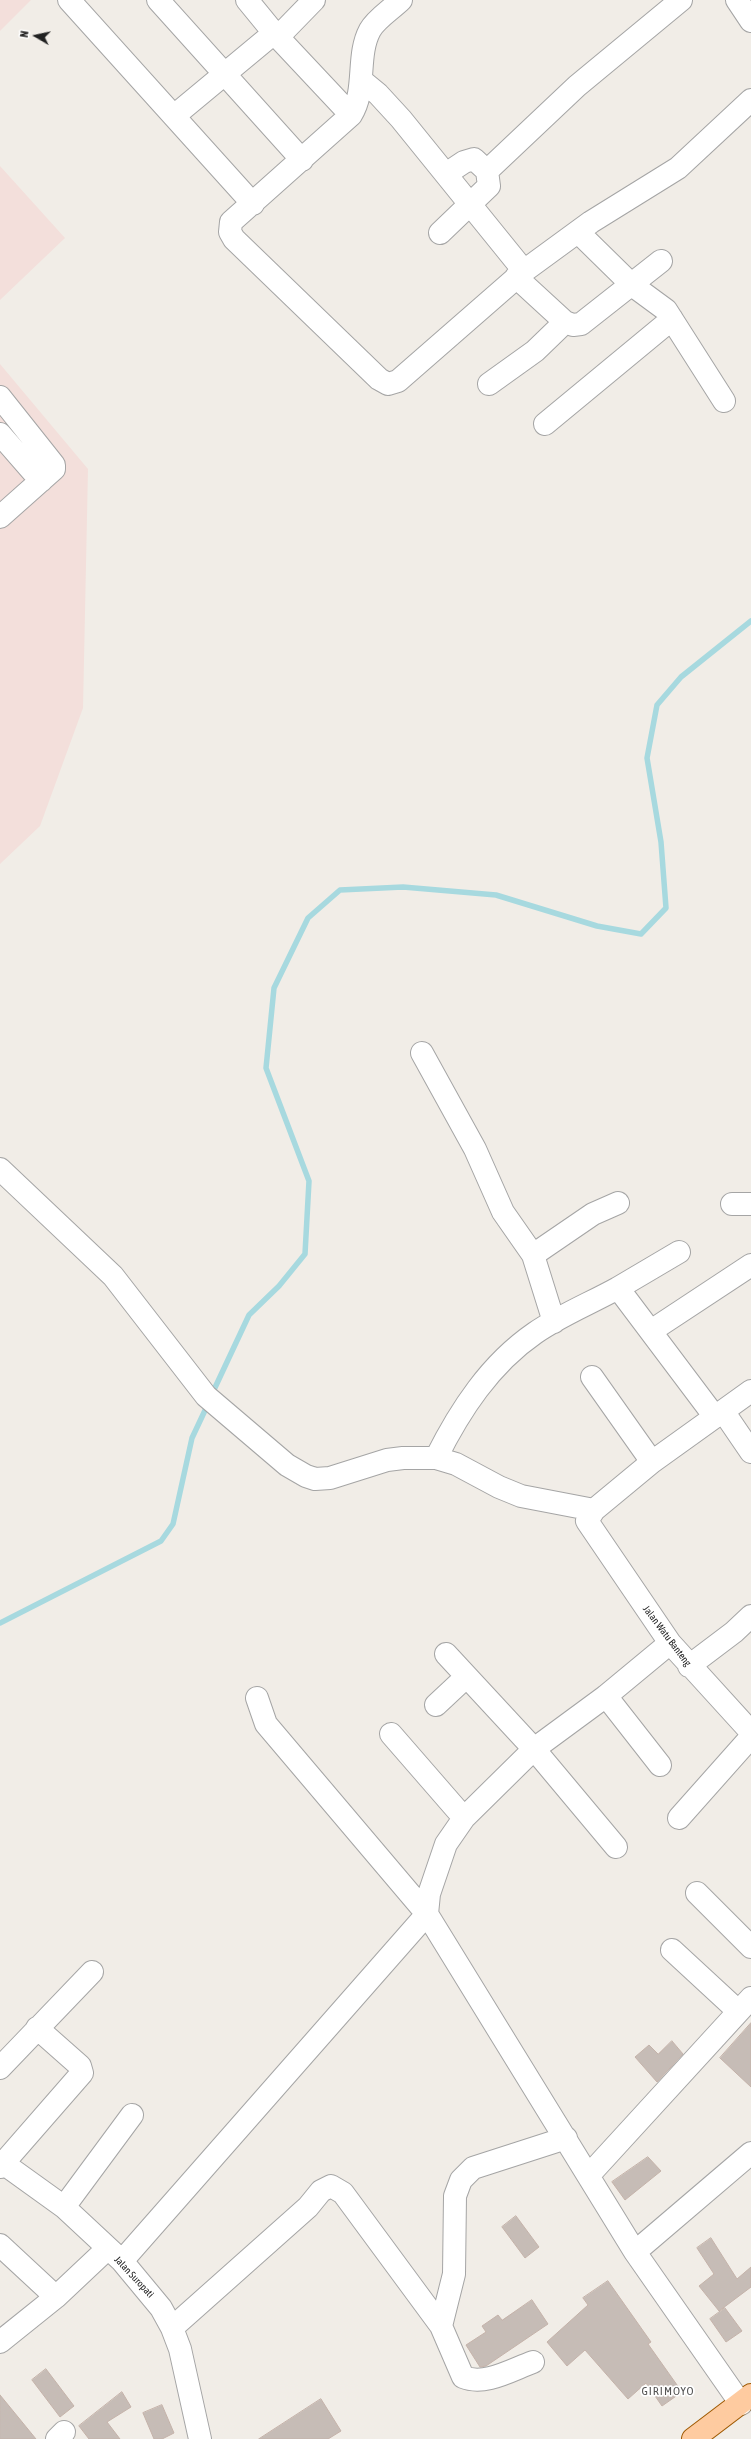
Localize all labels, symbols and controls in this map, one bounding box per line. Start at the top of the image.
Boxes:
north arrow [16,16,56,56]
text: N [18,30,31,38]
street label: Jalan Watu Banteng [640,1603,694,1669]
street label: Jalan Suropati [112,2254,156,2300]
district label: GIRIMOYO [641,2384,695,2398]

